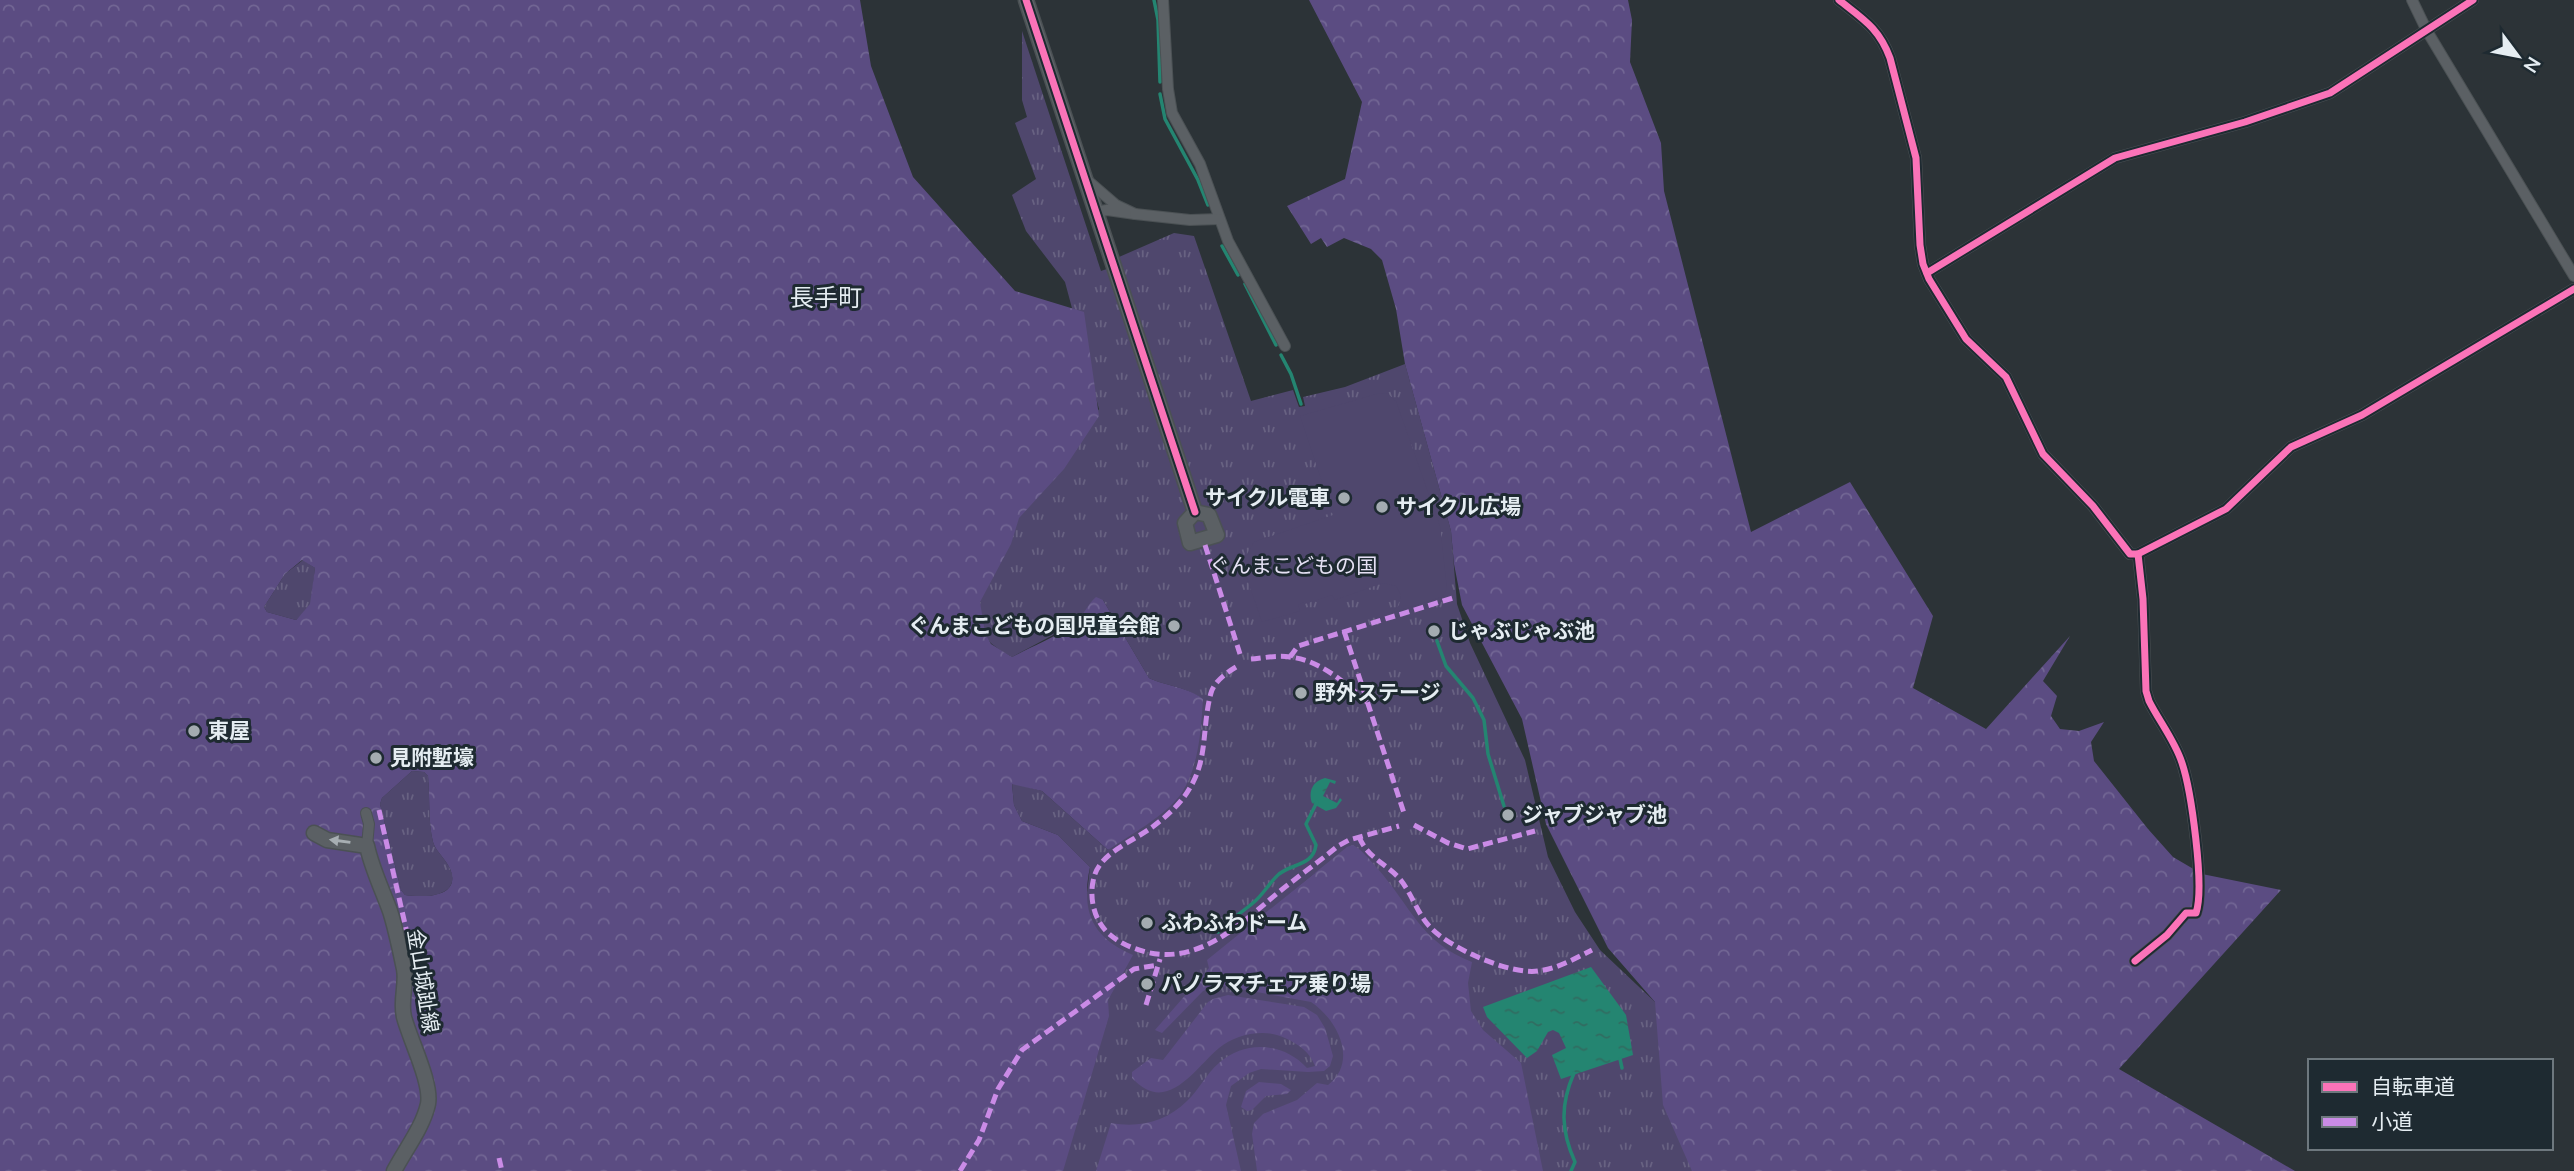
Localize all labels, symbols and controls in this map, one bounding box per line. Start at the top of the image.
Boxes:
north arrow [2483,21,2553,91]
text: N [2517,52,2546,77]
district label: 長手町 [790,282,862,314]
place label: サイクル電車 [1205,484,1330,512]
marker: サイクル電車 [1336,490,1352,506]
place label: サイクル広場 [1396,493,1521,521]
marker: サイクル広場 [1374,499,1390,515]
park label: ぐんまこどもの国 [1209,552,1377,580]
place label: ぐんまこどもの国児童会館 [908,612,1160,640]
place label: じゃぶじゃぶ池 [1448,617,1595,645]
marker: ぐんまこどもの国児童会館 [1166,618,1182,634]
marker: じゃぶじゃぶ池 [1426,623,1442,639]
place label: 野外ステージ [1315,679,1441,707]
marker: 野外ステージ [1293,685,1309,701]
place label: 東屋 [208,717,250,745]
marker: 東屋 [186,723,202,739]
place label: 見附塹壕 [390,744,474,772]
marker: 見附塹壕 [368,750,384,766]
place label: ジャブジャブ池 [1522,801,1667,829]
marker: ジャブジャブ池 [1500,807,1516,823]
one-way arrow [329,836,351,847]
place label: ふわふわドーム [1161,909,1307,937]
marker: ふわふわドーム [1139,915,1155,931]
street label: 金山城趾線 [401,927,445,1035]
place label: パノラマチェア乗り場 [1161,970,1371,998]
marker: パノラマチェア乗り場 [1139,976,1155,992]
legend [2308,1059,2553,1150]
text: 自転車道 [2371,1073,2455,1101]
text: 小道 [2371,1108,2413,1136]

